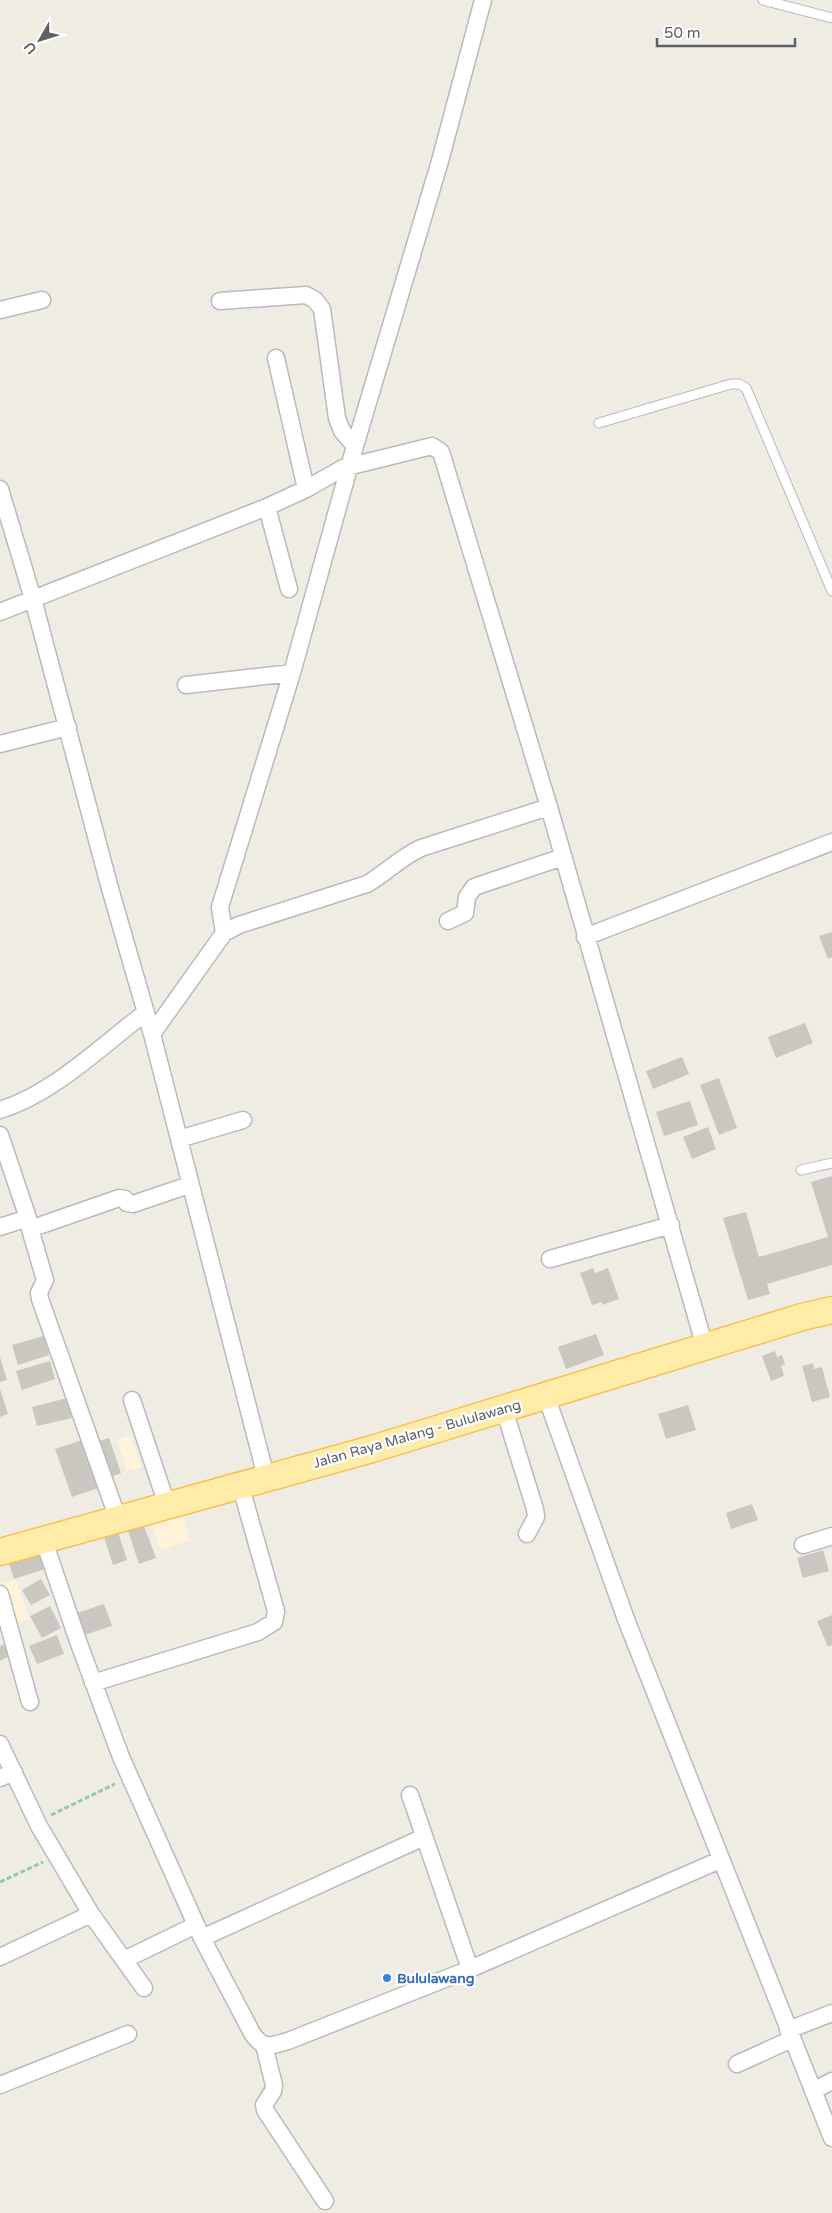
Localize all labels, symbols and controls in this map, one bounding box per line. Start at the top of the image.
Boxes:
north arrow [15,15,65,65]
scale bar [657,15,794,47]
text: 50 m [664,24,701,42]
text: U [20,38,40,57]
street label: Jalan Raya Malang - Bululawang [311,1396,523,1472]
place label: Bululawang [397,1970,475,1987]
marker: Bululawang [381,1972,393,1984]

